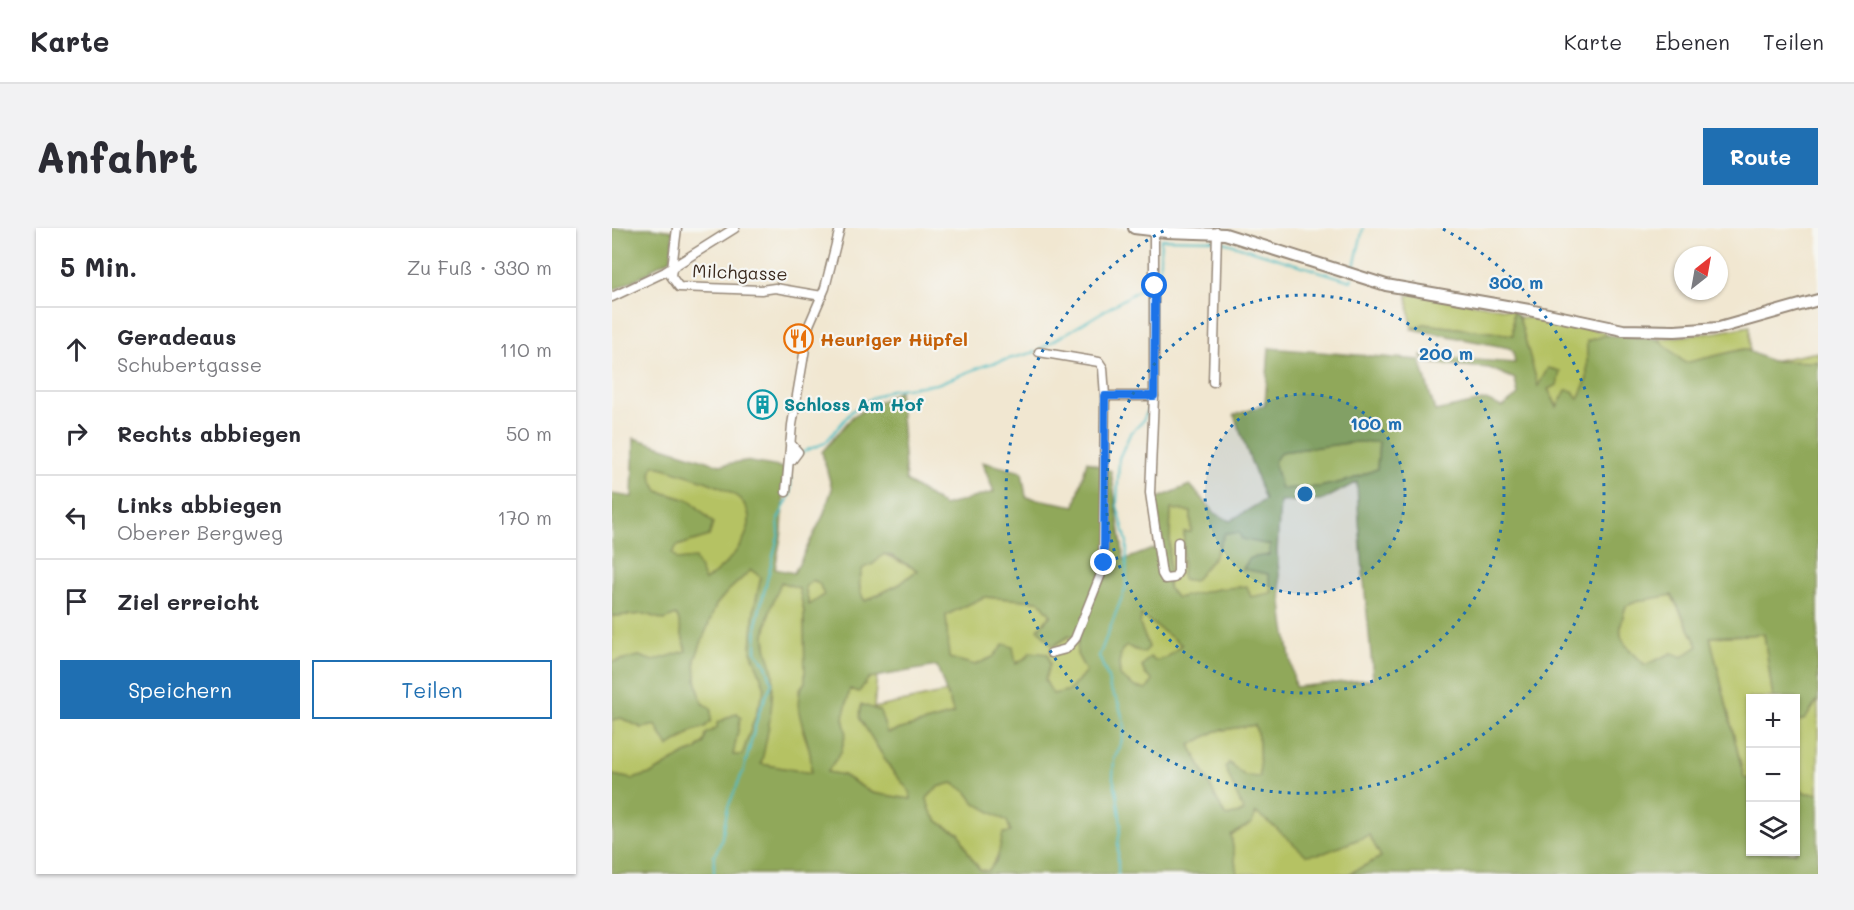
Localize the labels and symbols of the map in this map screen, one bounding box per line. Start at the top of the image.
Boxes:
north arrow [1674,246,1728,300]
street label: Milchgasse [692,258,788,286]
text: 300 m [1489,270,1543,294]
route start [1141,272,1167,298]
restaurant icon: Heuriger Hüpfel [783,323,815,355]
place label: Heuriger Hüpfel [820,327,968,351]
text: 200 m [1419,341,1473,365]
building icon: Schloss Am Hof [747,388,779,420]
place label: Schloss Am Hof [784,392,924,416]
text: 100 m [1350,411,1402,435]
centre of rings [1295,484,1315,504]
route end [1090,549,1116,575]

